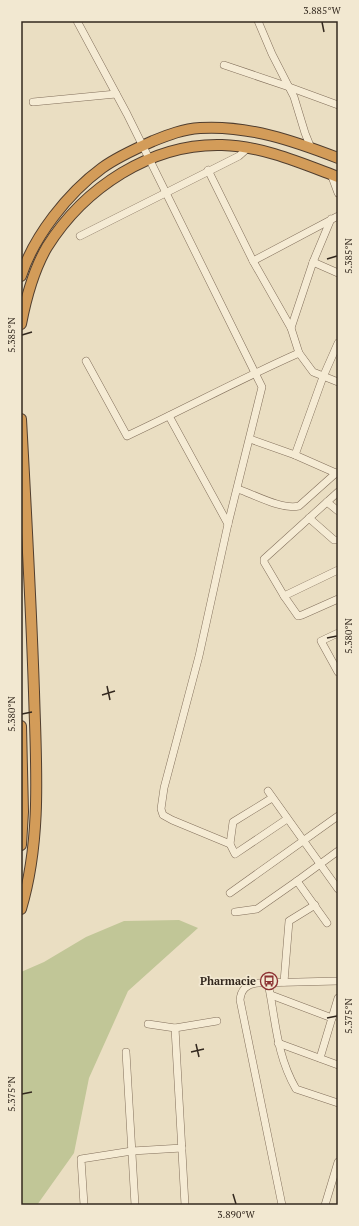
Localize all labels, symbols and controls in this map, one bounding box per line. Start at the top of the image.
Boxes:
text: 3.885°W [303,4,341,17]
text: 5.385°N [342,237,355,274]
text: 5.385°N [5,316,18,353]
text: 5.380°N [342,617,355,654]
text: 5.380°N [5,695,18,732]
bus stop icon: Pharmacie [259,971,279,991]
place label: Pharmacie [200,974,256,988]
text: 5.375°N [342,997,355,1034]
text: 5.375°N [5,1075,18,1112]
text: 3.890°W [217,1208,255,1221]

